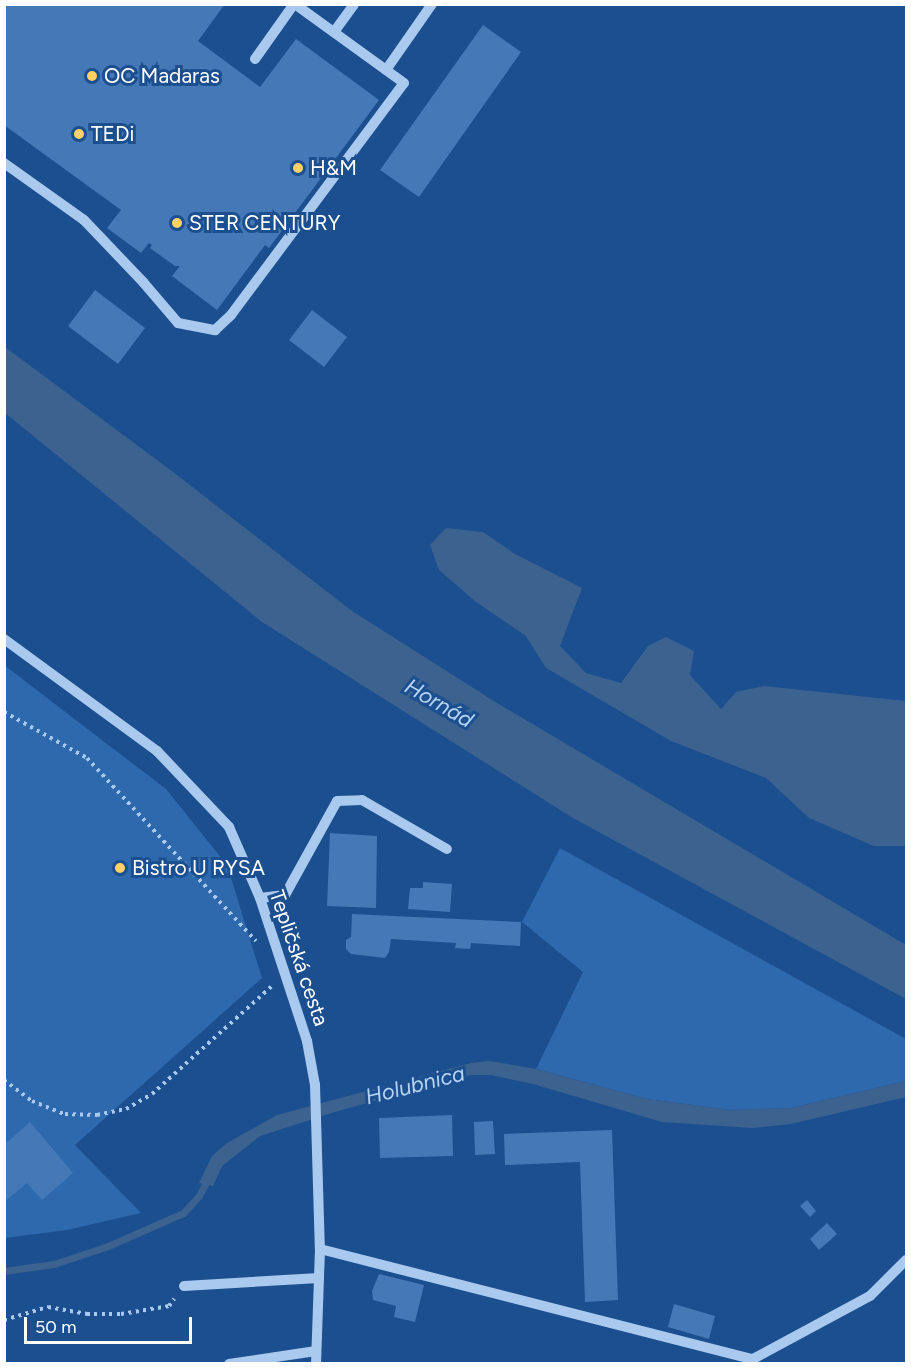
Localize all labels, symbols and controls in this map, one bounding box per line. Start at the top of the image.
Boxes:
place label: OC Madaras [104,63,220,89]
marker: OC Madaras [85,69,99,83]
place label: TEDi [91,121,134,147]
marker: TEDi [72,127,86,141]
place label: H&M [310,155,357,181]
marker: H&M [291,161,305,175]
place label: STER CENTURY [189,210,340,236]
marker: STER CENTURY [170,216,184,230]
water label: Hornád [400,673,478,733]
place label: Bistro U RYSA [132,855,265,881]
marker: Bistro U RYSA [113,861,127,875]
street label: Tepličská cesta [264,887,334,1029]
water label: Holubnica [362,1060,468,1110]
scale bar [27,1305,195,1343]
text: 50 m [35,1316,77,1338]

